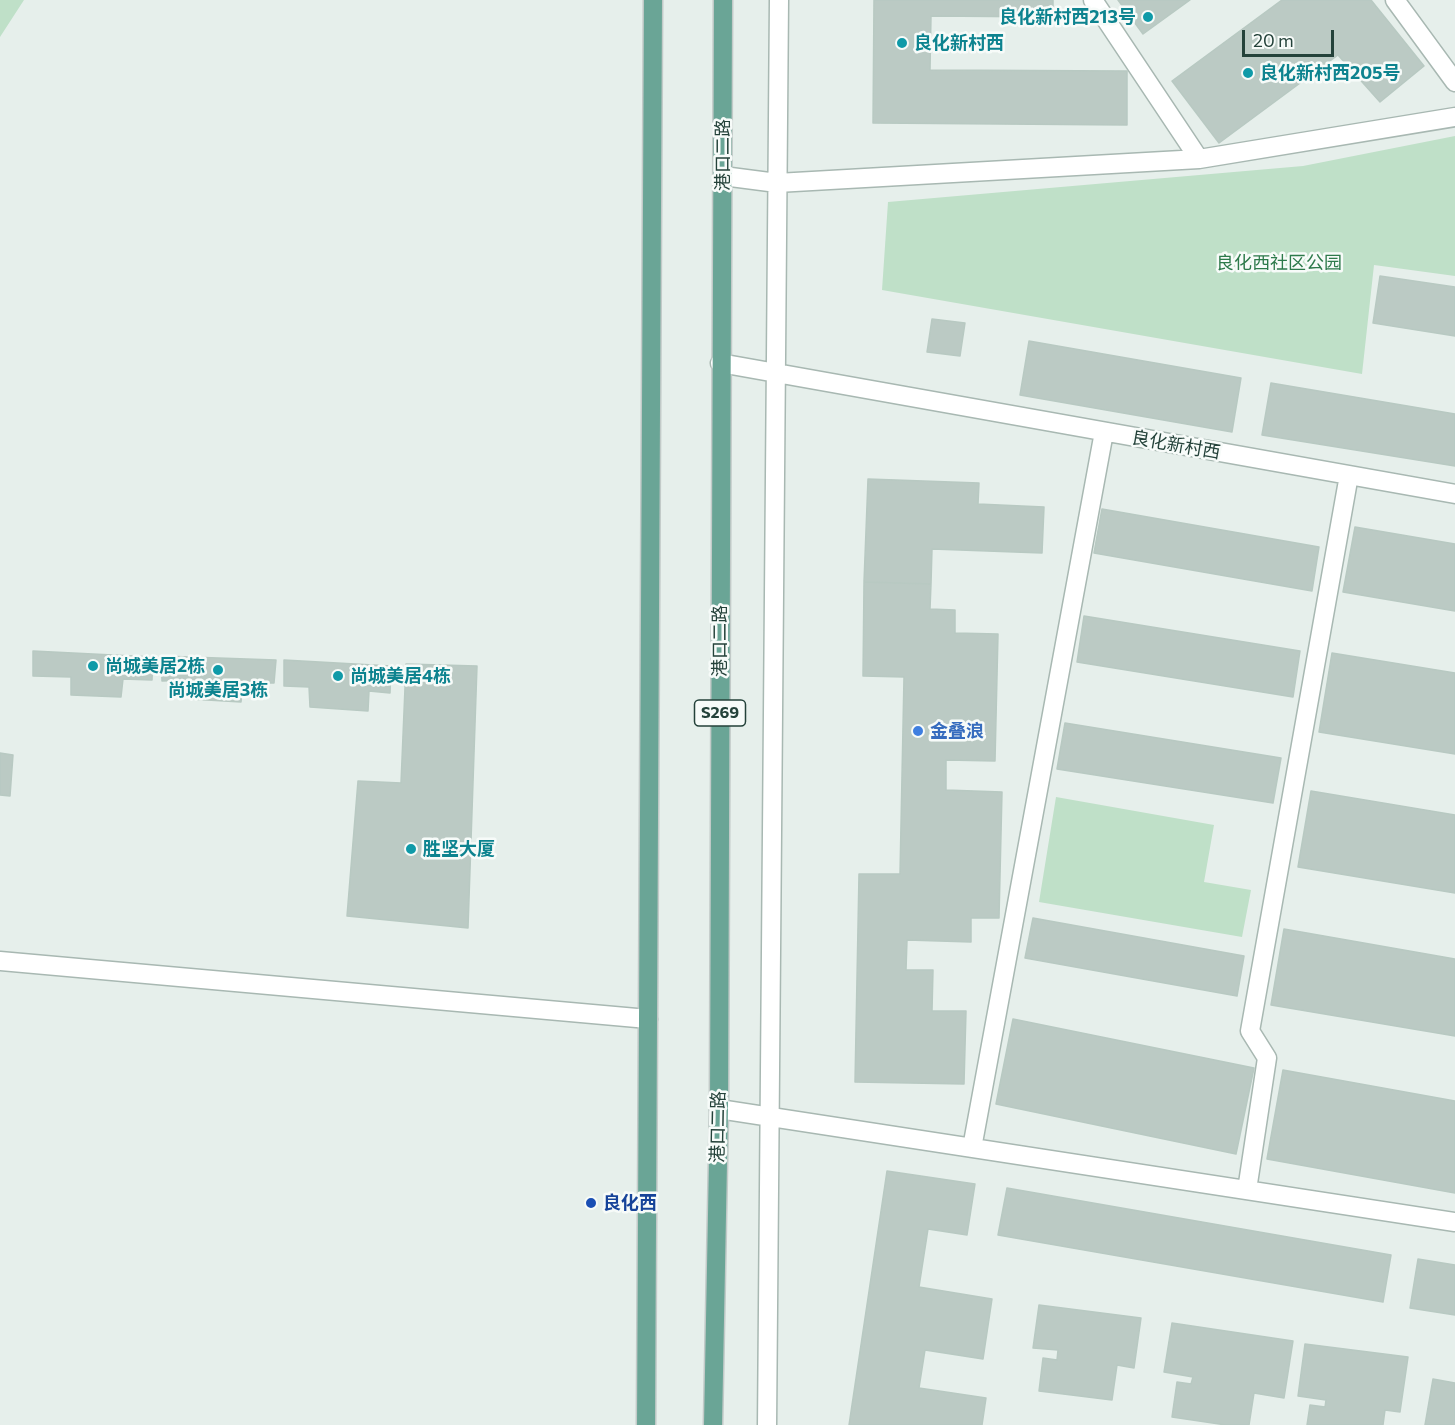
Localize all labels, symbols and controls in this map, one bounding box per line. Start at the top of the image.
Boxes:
place label: 良化新村西213号 [999,6,1136,28]
marker: 良化新村西213号 [1141,10,1155,24]
scale bar [1245,18,1336,56]
text: 20 m [1253,29,1294,51]
place label: 良化新村西 [914,32,1004,54]
marker: 良化新村西 [895,36,909,50]
place label: 良化新村西205号 [1260,62,1401,84]
marker: 良化新村西205号 [1241,66,1255,80]
street label: 港口二路 [712,119,734,191]
park label: 良化西社区公园 [1216,252,1342,274]
street label: 良化新村西 [1130,427,1222,463]
street label: 港口二路 [709,605,731,677]
place label: 尚城美居2栋 [105,655,205,677]
marker: 尚城美居2栋 [86,659,100,673]
marker: 尚城美居3栋 [211,663,225,677]
place label: 尚城美居4栋 [350,665,451,687]
marker: 尚城美居4栋 [331,669,345,683]
place label: 尚城美居3栋 [168,679,268,701]
road number: S269 [694,700,746,726]
place label: 金叠浪 [930,720,984,742]
marker: 金叠浪 [911,724,925,738]
place label: 胜坚大厦 [423,838,495,860]
marker: 胜坚大厦 [404,842,418,856]
street label: 港口二路 [707,1091,729,1163]
place label: 良化西 [603,1192,657,1214]
marker: 良化西 [584,1196,598,1210]

